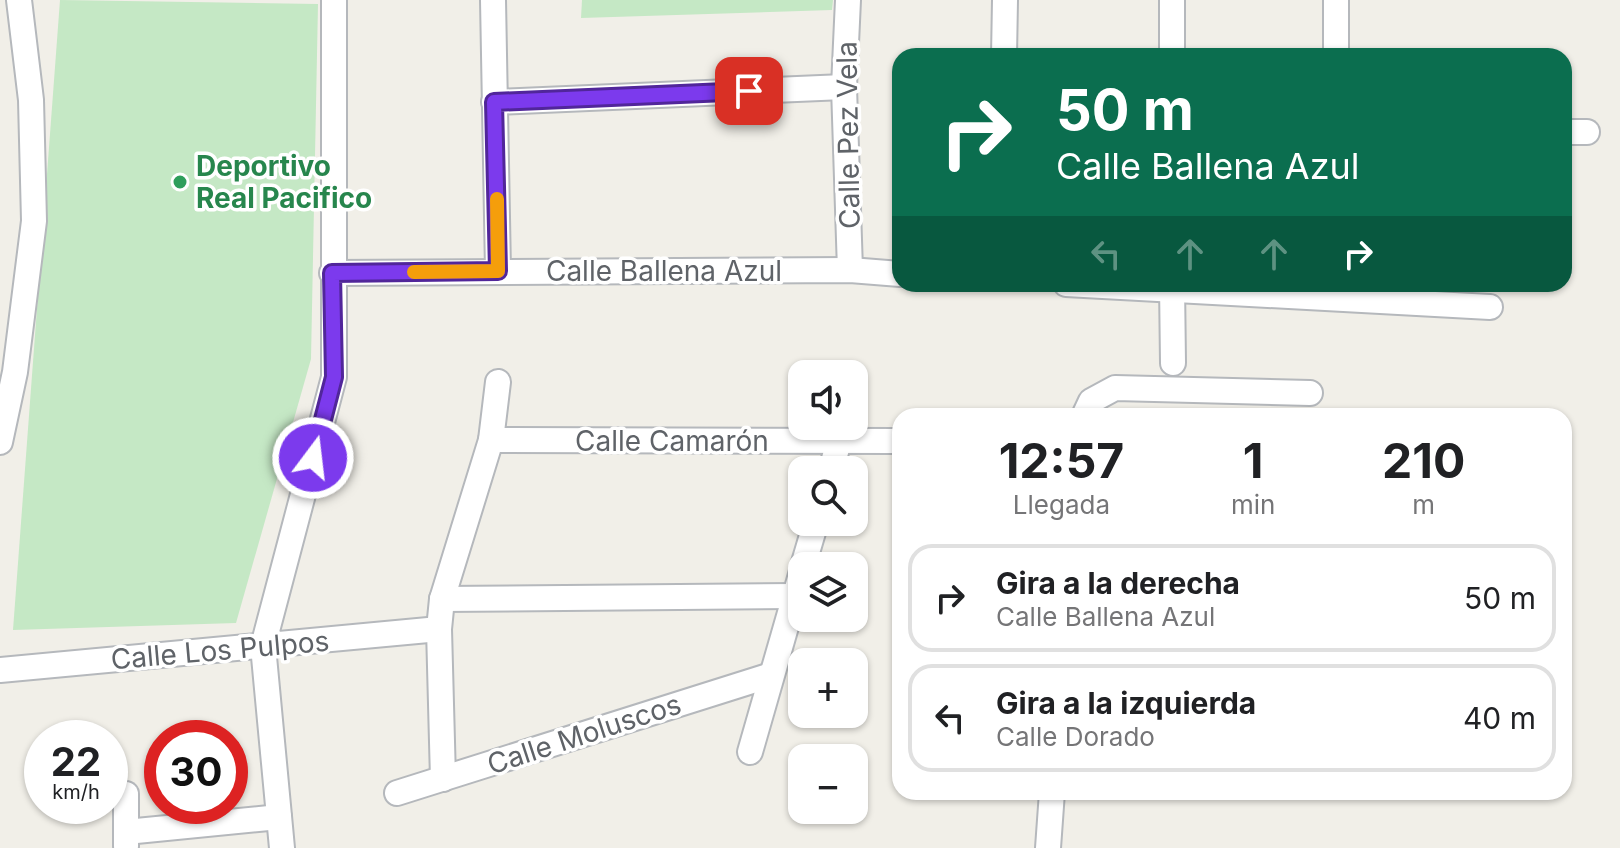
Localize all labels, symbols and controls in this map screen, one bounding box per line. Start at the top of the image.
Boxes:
street label: Calle Pez Vela [829,41,867,229]
pin [715,57,783,125]
icon: arrive [727,69,771,113]
text: 50 m [1056,76,1194,144]
icon: right [924,80,1028,184]
text: Calle Ballena Azul [1056,144,1360,188]
place label: Deportivo Real Pacifico [196,149,372,215]
marker: Deportivo Real Pacifico [171,173,189,191]
icon: left [1084,232,1128,276]
icon: ahead [1168,232,1212,276]
icon: ahead [1252,232,1296,276]
icon: right [1336,232,1380,276]
street label: Calle Ballena Azul [546,254,782,288]
map controls [788,360,868,824]
button: sound [788,360,868,440]
position arrow [271,416,355,500]
street label: Calle Camarón [575,424,769,458]
text: 12:57 [999,431,1124,490]
text: 1 [1243,431,1263,490]
text: 210 [1382,431,1465,490]
button: search [788,456,868,536]
text: Llegada [1013,489,1110,520]
text: min [1231,489,1275,520]
text: m [1412,489,1435,520]
button: layers [788,552,868,632]
text: Gira a la derecha [996,565,1240,601]
icon: right [928,576,972,620]
text: 50 m [1464,580,1536,616]
text: Calle Ballena Azul [996,601,1215,632]
street label: Calle Los Pulpos [109,624,331,676]
button: + [788,648,868,728]
text: Gira a la izquierda [996,685,1256,721]
street label: Calle Moluscos [483,687,685,781]
icon: left [928,696,972,740]
text: 40 m [1463,700,1536,736]
speed limit sign: 30 [144,720,248,824]
text: Calle Dorado [996,721,1155,752]
text: 22 [51,737,101,786]
button: − [788,744,868,824]
text: km/h [52,780,100,804]

